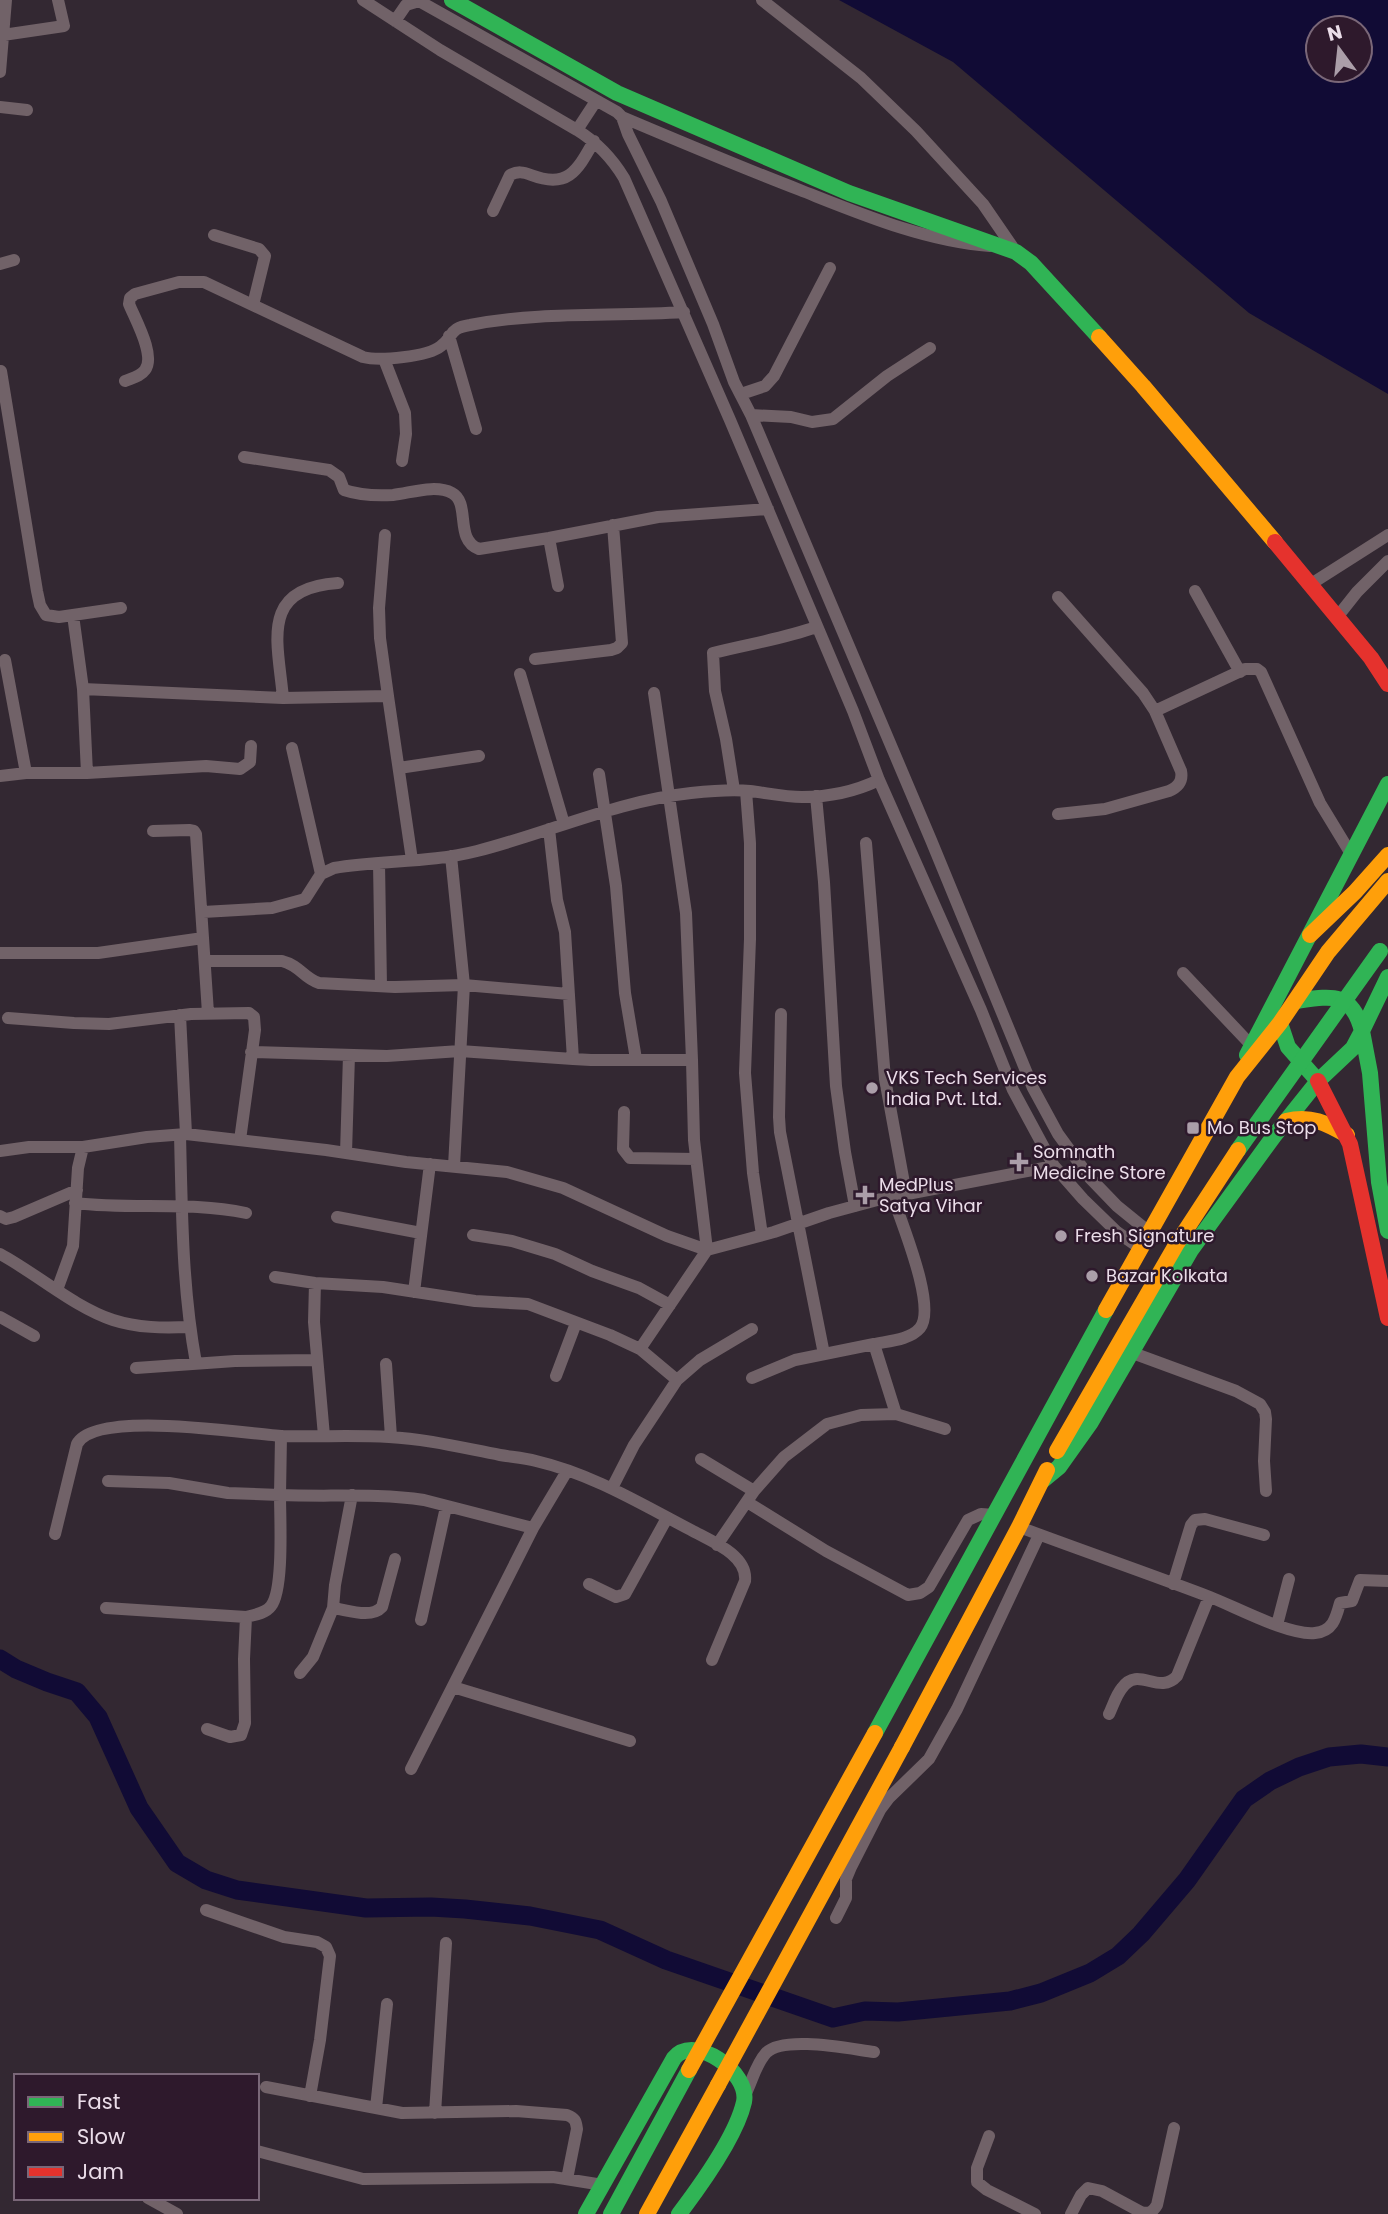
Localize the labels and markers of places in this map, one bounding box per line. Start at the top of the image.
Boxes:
place label: VKS Tech Services India Pvt. Ltd. [886,1065,1047,1111]
marker: VKS Tech Services India Pvt. Ltd. [864,1080,880,1096]
place label: Mo Bus Stop [1207,1115,1316,1140]
marker: Mo Bus Stop [1185,1120,1201,1136]
place label: Somnath Medicine Store [1033,1139,1166,1185]
marker: Somnath Medicine Store [1011,1154,1027,1170]
place label: MedPlus Satya Vihar [879,1172,983,1218]
marker: MedPlus Satya Vihar [857,1187,873,1203]
place label: Fresh Signature [1075,1223,1214,1248]
marker: Fresh Signature [1053,1228,1069,1244]
place label: Bazar Kolkata [1106,1263,1228,1288]
marker: Bazar Kolkata [1084,1268,1100,1284]

